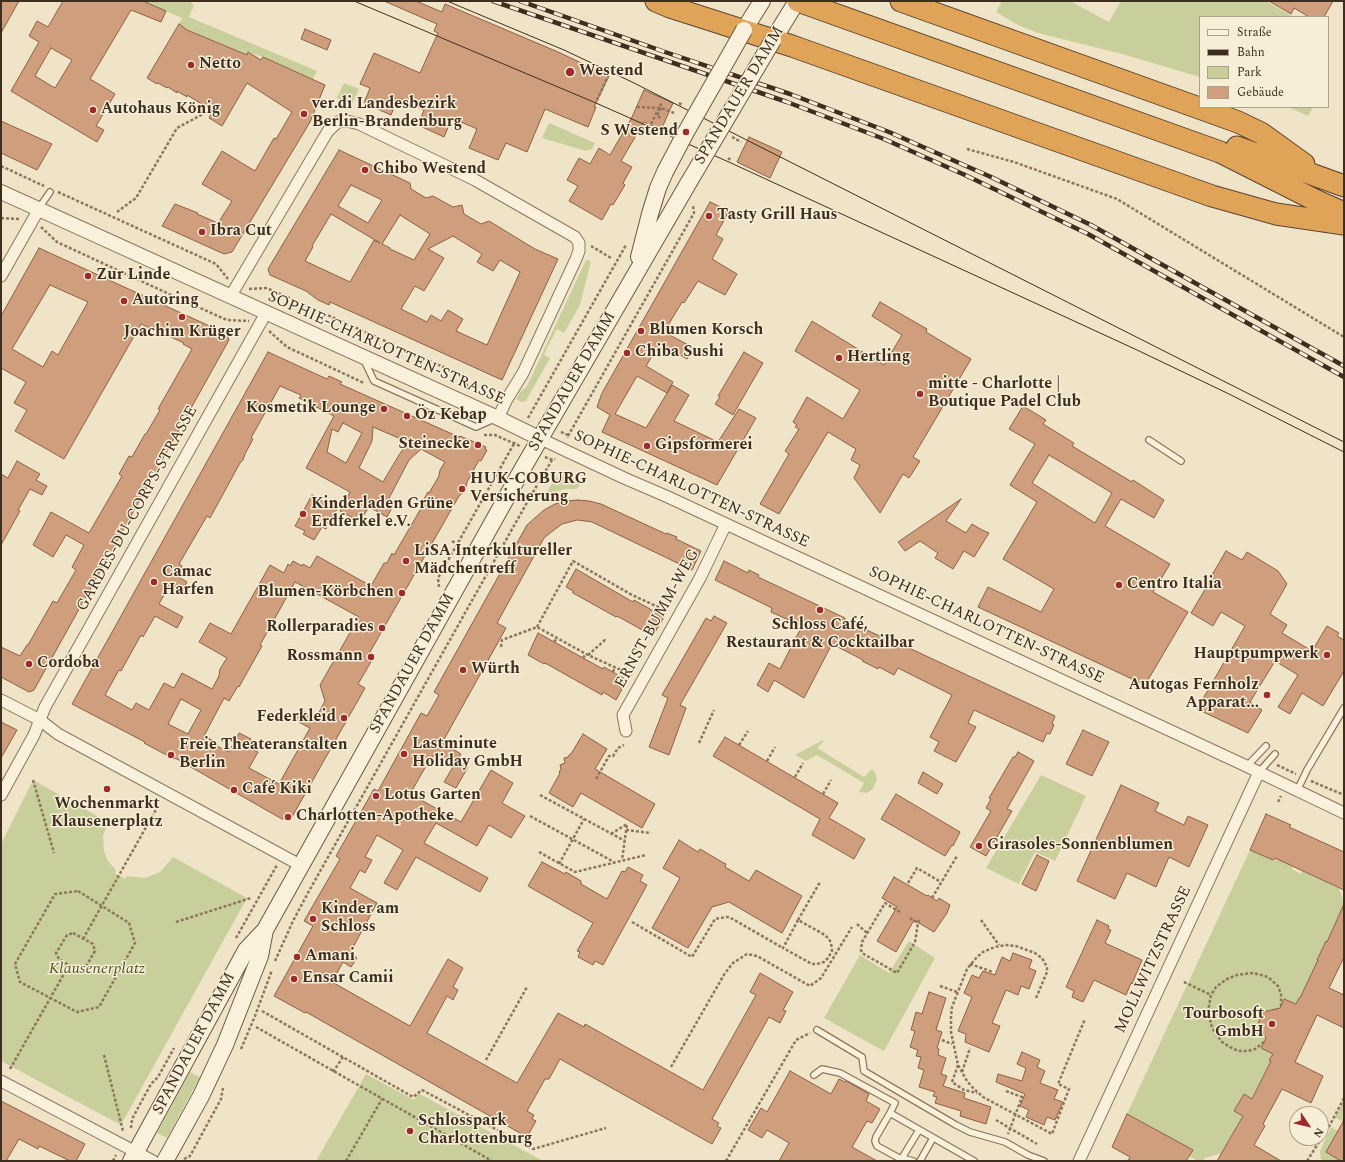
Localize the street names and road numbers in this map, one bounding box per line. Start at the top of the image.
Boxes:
street label: SPANDAUER DAMM [691,23,789,169]
street label: SOPHIE-CHARLOTTEN-STRASSE [264,288,508,410]
street label: SPANDAUER DAMM [525,309,621,455]
street label: GARDES-DU-CORPS-STRASSE [73,403,203,615]
street label: SOPHIE-CHARLOTTEN-STRASSE [570,427,812,553]
street label: ERNST-BUMM-WEG [612,546,704,692]
street label: SOPHIE-CHARLOTTEN-STRASSE [865,563,1107,689]
street label: SPANDAUER DAMM [366,590,460,738]
street label: MOLLWITZSTRASSE [1111,883,1197,1037]
street label: SPANDAUER DAMM [149,970,241,1118]

